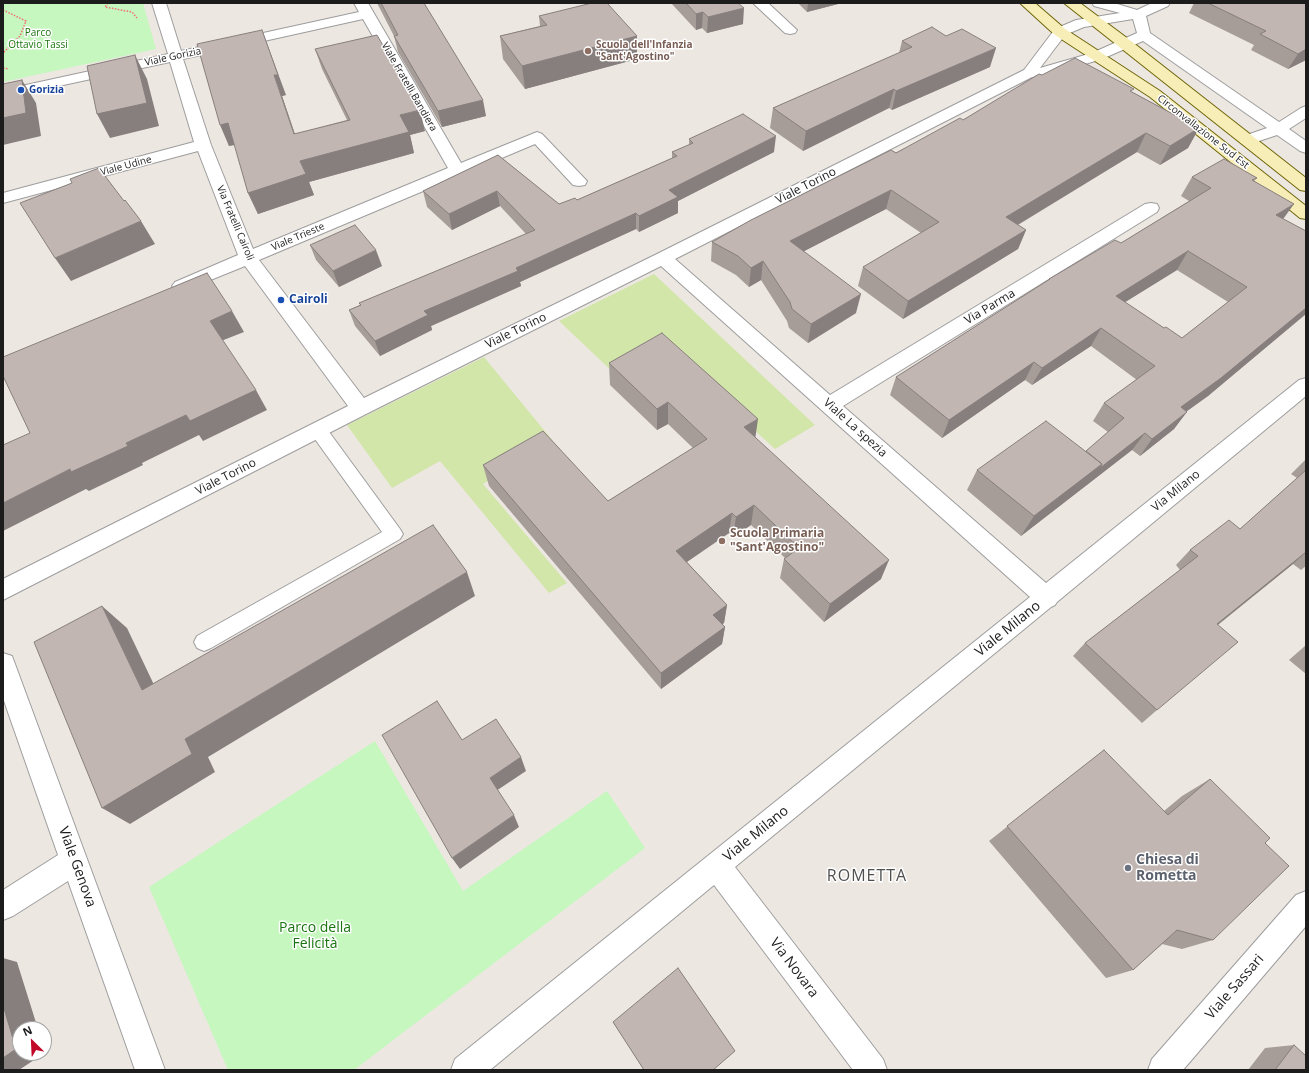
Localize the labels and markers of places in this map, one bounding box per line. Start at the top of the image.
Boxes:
place label: Scuola dell'Infanzia "Sant'Agostino" [596,39,692,62]
marker: Scuola dell'Infanzia "Sant'Agostino" [583,46,593,56]
place label: Gorizia [29,84,64,96]
marker: Gorizia [16,85,26,95]
place label: Cairoli [289,293,328,307]
marker: Cairoli [276,295,286,305]
place label: Scuola Primaria "Sant'Agostino" [730,527,824,555]
marker: Scuola Primaria "Sant'Agostino" [717,536,727,546]
place label: Chiesa di Rometta [1136,852,1199,884]
marker: Chiesa di Rometta [1123,863,1133,873]

